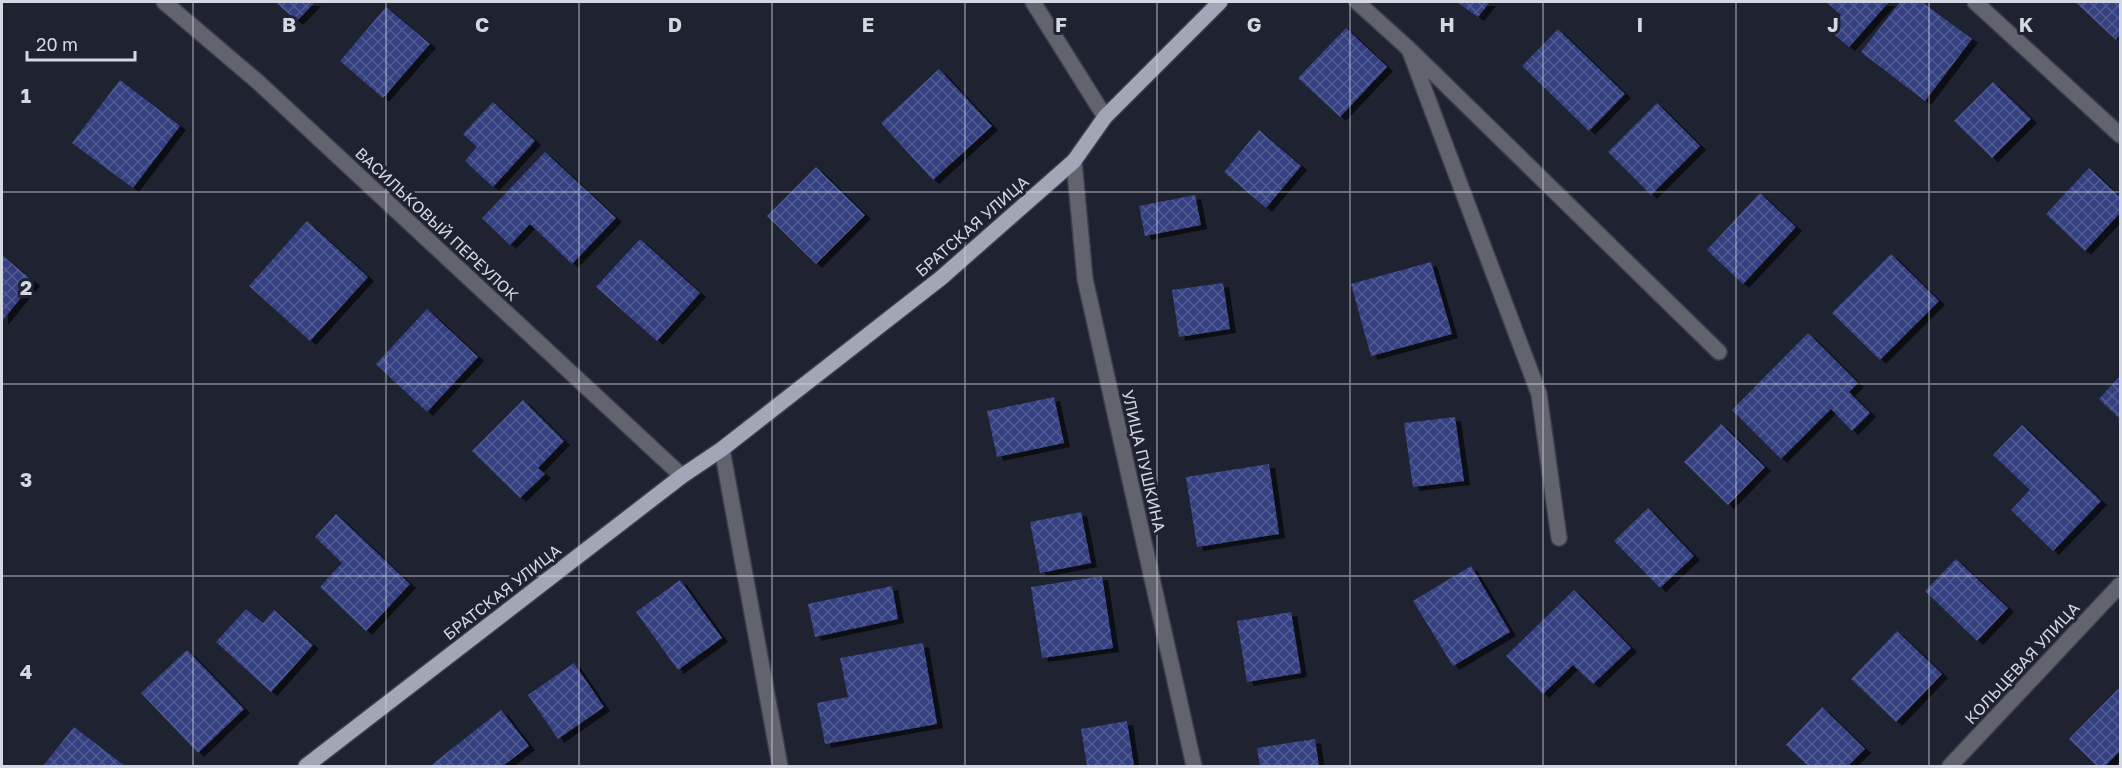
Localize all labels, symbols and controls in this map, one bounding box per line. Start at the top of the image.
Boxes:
text: B [282,12,296,36]
text: C [475,12,489,36]
text: D [668,12,682,36]
text: E [862,12,874,36]
text: F [1055,12,1067,36]
text: G [1247,12,1261,36]
text: H [1439,12,1455,36]
text: I [1637,12,1643,36]
text: J [1827,12,1839,36]
text: K [2019,12,2034,36]
scale bar [27,24,135,62]
text: 20 m [36,33,78,55]
text: 1 [21,83,31,107]
street label: ВАСИЛЬКОВЫЙ ПЕРЕУЛОК [351,143,523,305]
street label: БРАТСКАЯ УЛИЦА [911,171,1033,281]
text: 2 [20,275,32,299]
street label: УЛИЦА ПУШКИНА [1118,388,1170,534]
text: 3 [20,467,32,491]
street label: БРАТСКАЯ УЛИЦА [439,540,565,644]
street label: КОЛЬЦЕВАЯ УЛИЦА [1960,598,2084,728]
text: 4 [20,659,32,683]

